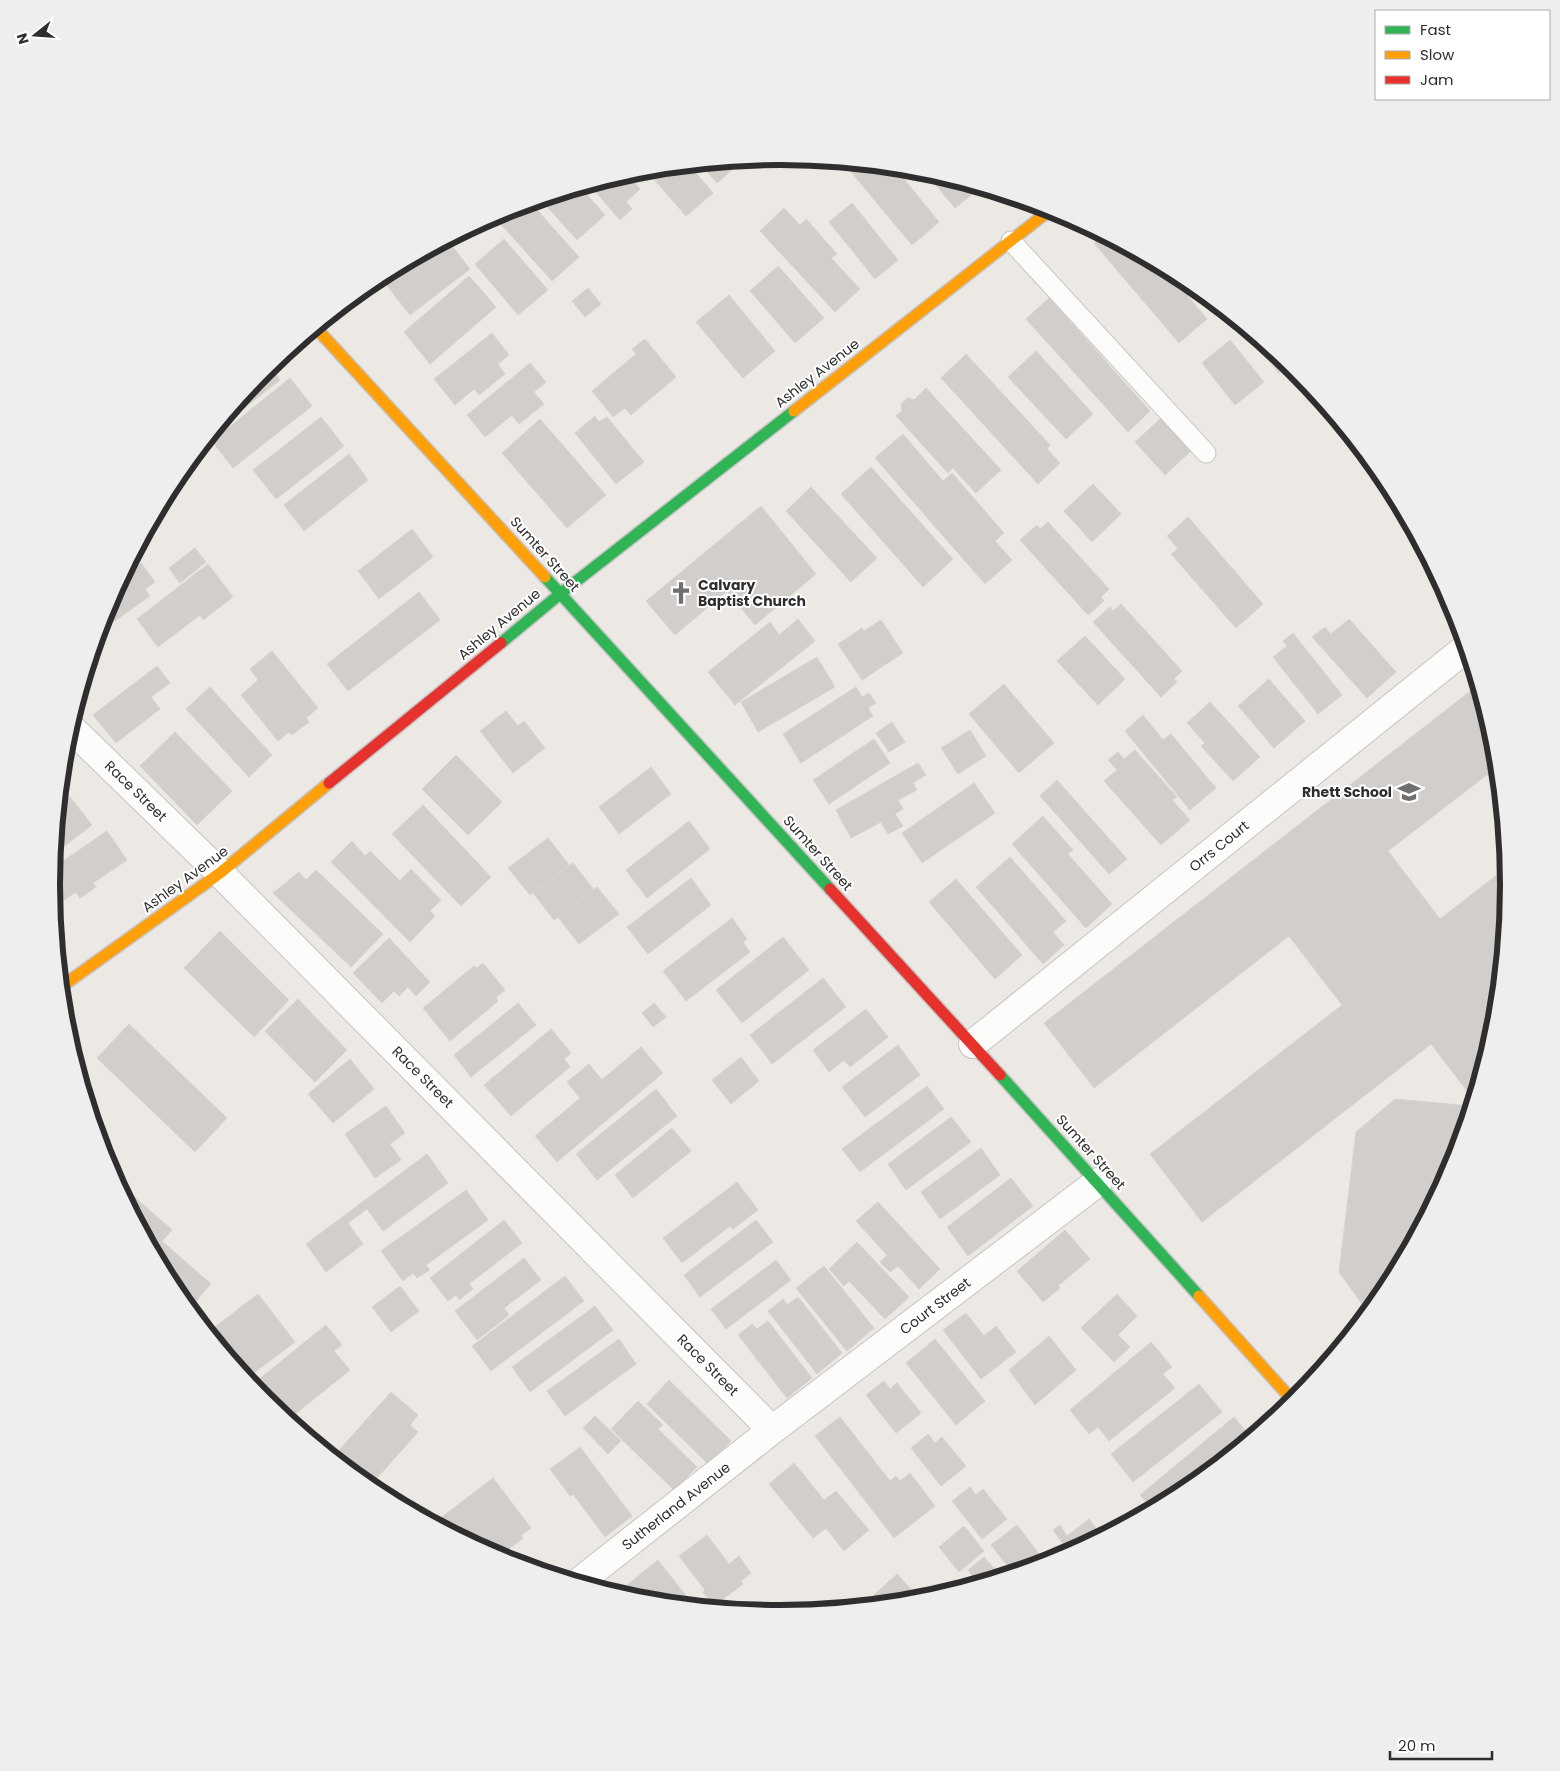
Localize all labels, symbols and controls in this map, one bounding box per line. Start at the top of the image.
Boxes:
north arrow [10,10,60,60]
legend [1375,10,1550,100]
text: Fast [1420,19,1451,40]
text: N [11,31,34,47]
text: Slow [1420,44,1455,65]
text: Jam [1420,69,1454,90]
street label: Ashley Avenue [771,334,864,412]
street label: Sumter Street [506,512,584,596]
place label: Calvary Baptist Church [698,575,806,611]
church icon: Calvary Baptist Church [668,580,694,606]
street label: Ashley Avenue [453,583,545,664]
street label: Race Street [100,756,172,826]
school or university icon: Rhett School [1396,779,1422,805]
place label: Rhett School [1302,782,1392,802]
street label: Sumter Street [779,811,857,895]
street label: Orrs Court [1185,816,1253,876]
street label: Ashley Avenue [138,841,232,917]
street label: Race Street [388,1042,458,1112]
street label: Sumter Street [1052,1110,1130,1194]
street label: Court Street [896,1273,974,1339]
street label: Race Street [673,1330,743,1400]
street label: Sutherland Avenue [618,1457,735,1555]
scale bar [1390,1728,1492,1760]
text: 20 m [1398,1735,1436,1756]

